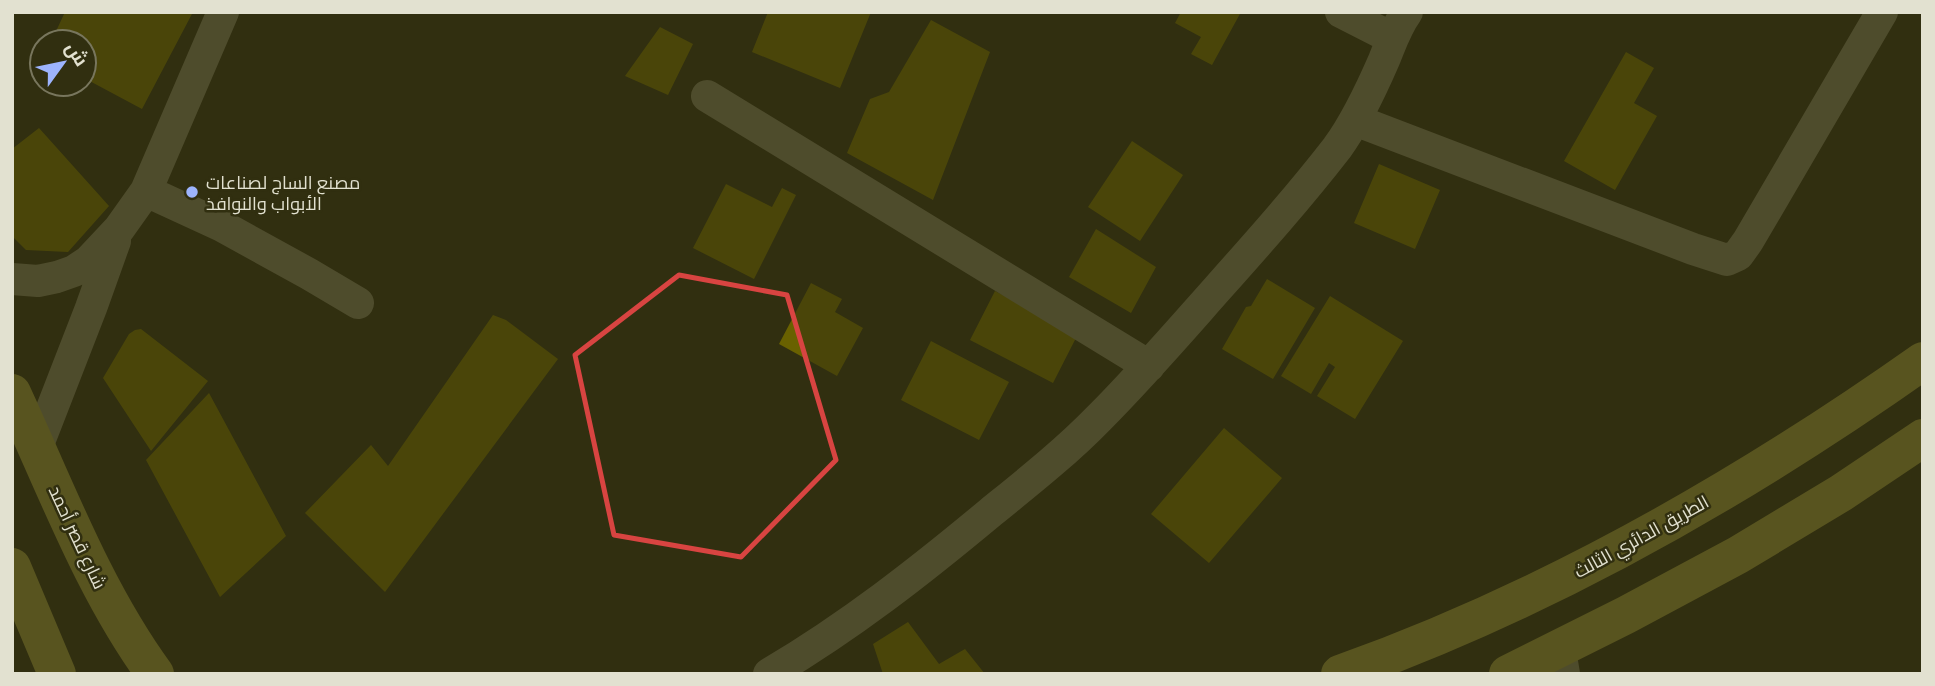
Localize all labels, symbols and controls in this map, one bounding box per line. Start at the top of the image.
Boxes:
north arrow [28,28,98,98]
text: ش [61,36,95,71]
place label: مصنع الساج لصناعات الأبواب والنوافذ [206,170,360,215]
marker: مصنع الساج لصناعات الأبواب والنوافذ [184,184,200,200]
street label: شارع قصر أحمد [43,481,112,593]
street label: الطريق الدائري الثالث [1569,489,1714,586]

